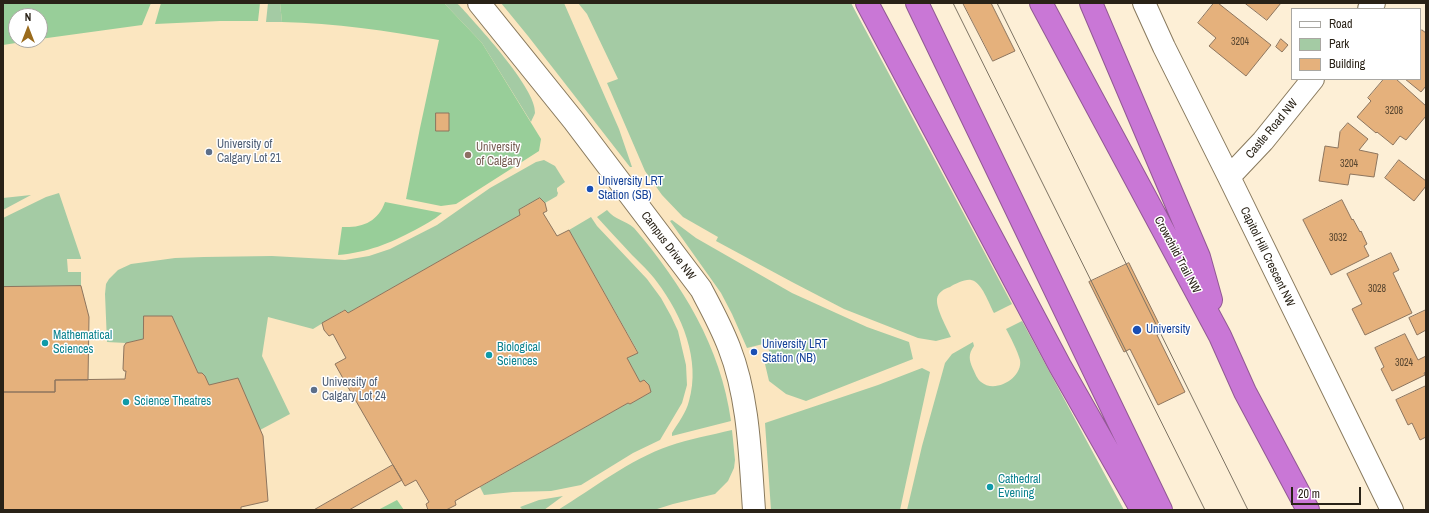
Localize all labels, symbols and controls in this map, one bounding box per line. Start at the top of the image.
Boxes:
north arrow [8,8,48,48]
legend [1291,8,1421,80]
text: N [25,10,31,24]
text: Road [1329,16,1353,32]
house number: 3204 [1231,36,1249,48]
text: Park [1329,36,1349,52]
text: Building [1329,56,1365,72]
street label: Castle Road NW [1243,96,1301,162]
house number: 3208 [1385,105,1403,117]
place label: University of Calgary Lot 21 [217,138,281,166]
place label: University of Calgary [476,141,521,169]
marker: University of Calgary Lot 21 [204,147,214,157]
marker: University of Calgary [463,150,473,160]
house number: 3204 [1340,158,1358,170]
place label: University LRT Station (SB) [598,175,663,203]
marker: University LRT Station (SB) [585,184,595,194]
street label: Capitol Hill Crescent NW [1237,205,1297,309]
street label: Campus Drive NW [638,209,698,283]
street label: Crowchild Trail NW [1151,214,1203,296]
house number: 3032 [1329,232,1347,244]
house number: 3028 [1368,283,1386,295]
place label: University [1146,323,1190,337]
marker: University [1131,324,1143,336]
place label: Mathematical Sciences [53,329,112,357]
marker: Mathematical Sciences [40,338,50,348]
place label: University LRT Station (NB) [762,338,827,366]
place label: Biological Sciences [497,341,540,369]
marker: University LRT Station (NB) [749,347,759,357]
marker: Biological Sciences [484,350,494,360]
house number: 3024 [1395,357,1413,369]
place label: University of Calgary Lot 24 [322,376,386,404]
marker: University of Calgary Lot 24 [309,385,319,395]
place label: Science Theatres [134,395,211,409]
marker: Science Theatres [121,397,131,407]
place label: Cathedral Evening [998,473,1041,501]
scale bar [1293,479,1363,505]
marker: Cathedral Evening [985,482,995,492]
text: 20 m [1298,486,1320,502]

